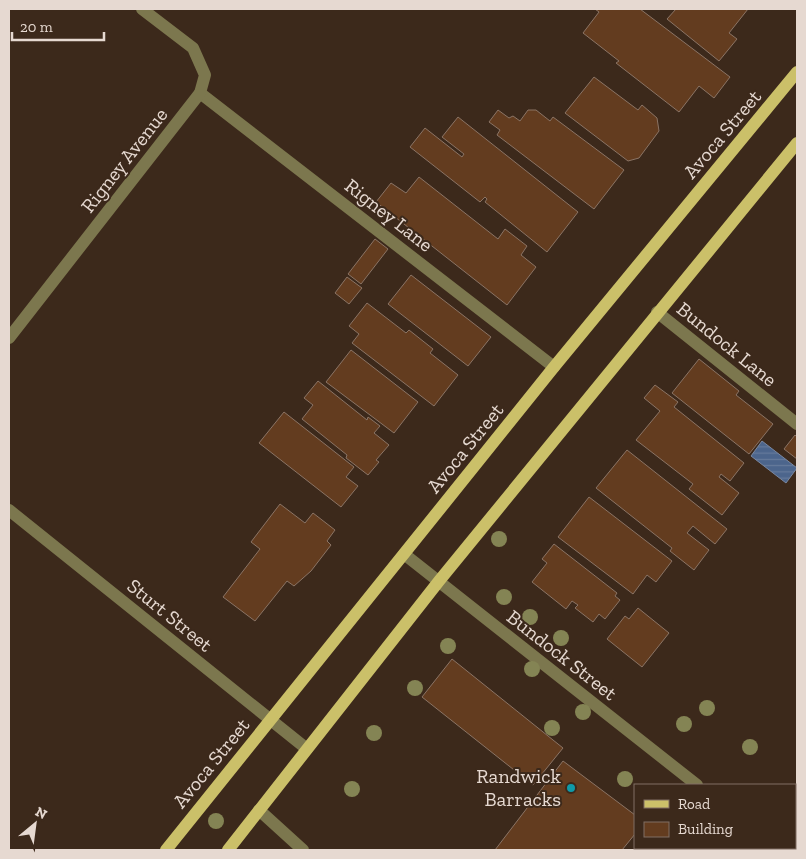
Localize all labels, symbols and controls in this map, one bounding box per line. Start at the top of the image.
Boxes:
scale bar [12,10,105,42]
text: 20 m [20,18,53,36]
street label: Avoca Street [678,84,766,183]
street label: Rigney Avenue [76,103,172,217]
street label: Rigney Lane [340,173,438,257]
street label: Bundock Lane [672,296,782,392]
street label: Avoca Street [422,398,509,498]
street label: Sturt Street [123,573,218,657]
street label: Bundock Street [502,605,622,706]
street label: Avoca Street [168,713,255,813]
place label: Randwick Barracks [476,764,562,811]
marker: Randwick Barracks [565,782,577,794]
legend [634,784,796,849]
text: Road [678,795,711,813]
north arrow [10,799,60,849]
text: N [32,803,50,823]
text: Building [678,820,733,838]

